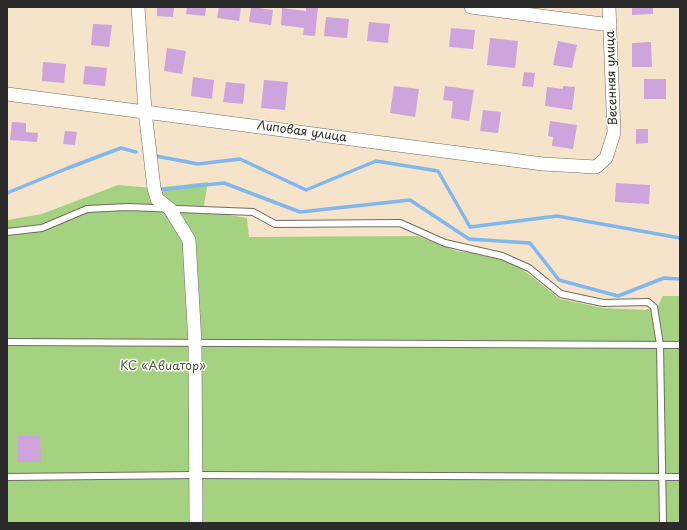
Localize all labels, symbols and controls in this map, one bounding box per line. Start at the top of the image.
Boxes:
street label: Весенняя улица [603,30,621,126]
street label: Липовая улица [256,119,348,145]
park label: КС «Авиатор» [120,360,206,374]

